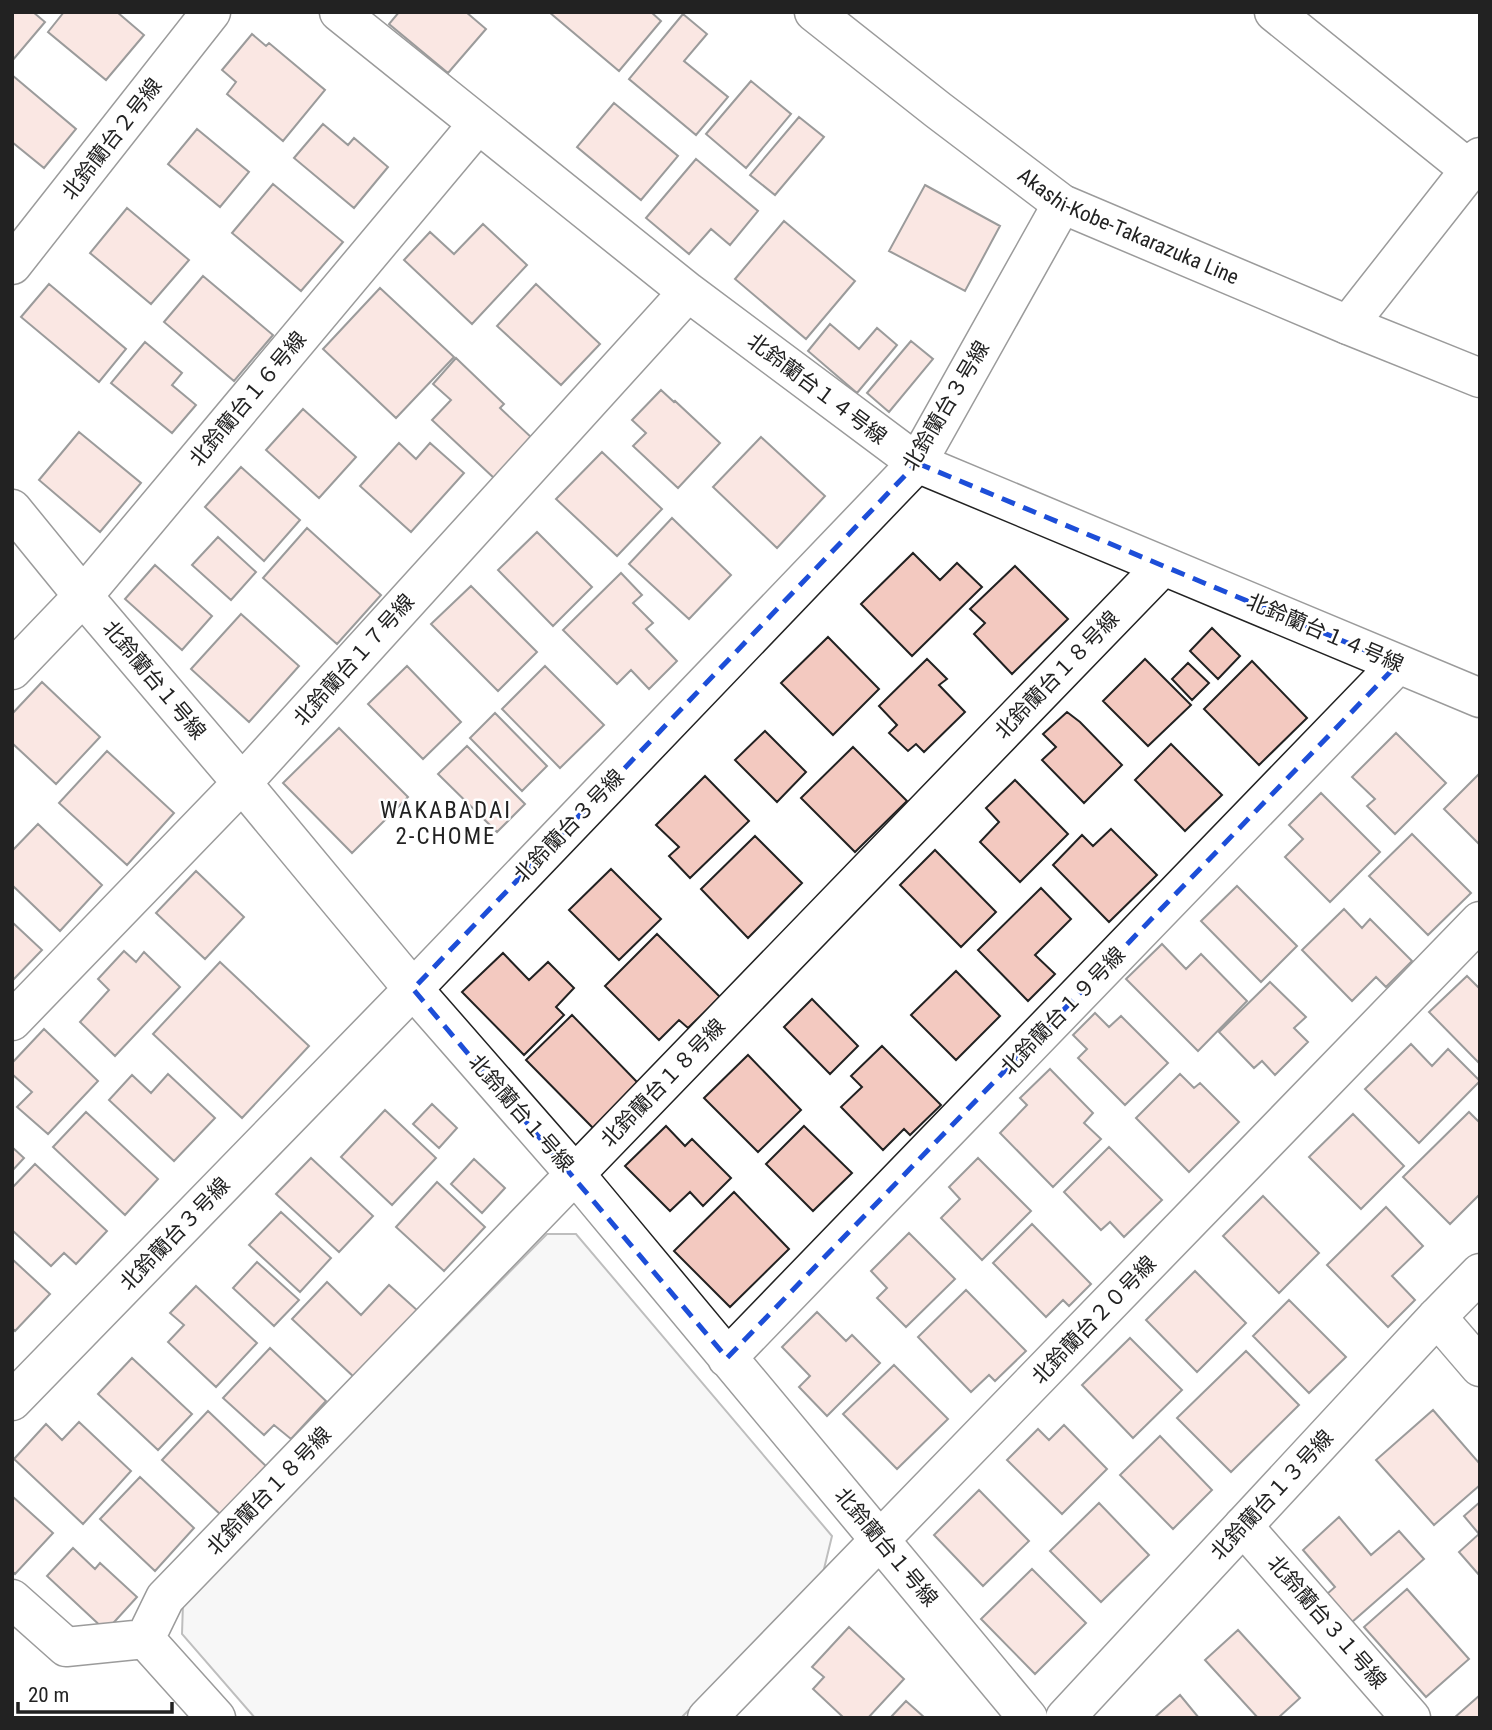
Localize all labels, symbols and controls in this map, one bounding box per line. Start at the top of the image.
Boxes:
street label: 北鈴蘭台２号線 [57,74,167,204]
street label: Akashi-Kobe-Takarazuka Line [1013,163,1242,289]
street label: 北鈴蘭台１６号線 [185,327,311,471]
street label: 北鈴蘭台１４号線 [743,329,891,449]
street label: 北鈴蘭台３号線 [898,337,994,475]
street label: 北鈴蘭台１４号線 [1243,589,1407,677]
street label: 北鈴蘭台１７号線 [289,590,419,730]
street label: 北鈴蘭台１８号線 [990,606,1124,744]
street label: 北鈴蘭台１号線 [98,616,210,744]
street label: 北鈴蘭台３号線 [509,765,629,887]
district label: WAKABADAI 2-CHOME [380,797,512,850]
street label: 北鈴蘭台１９号線 [996,942,1130,1080]
street label: 北鈴蘭台１８号線 [596,1014,730,1152]
street label: 北鈴蘭台１号線 [464,1050,578,1176]
street label: 北鈴蘭台３号線 [115,1173,235,1295]
street label: 北鈴蘭台２０号線 [1027,1251,1161,1389]
street label: 北鈴蘭台１８号線 [202,1422,336,1560]
street label: 北鈴蘭台１３号線 [1206,1425,1338,1565]
street label: 北鈴蘭台１号線 [830,1483,942,1611]
street label: 北鈴蘭台３１号線 [1263,1551,1391,1693]
scale bar [18,1670,172,1714]
text: 20 m [28,1683,69,1707]

